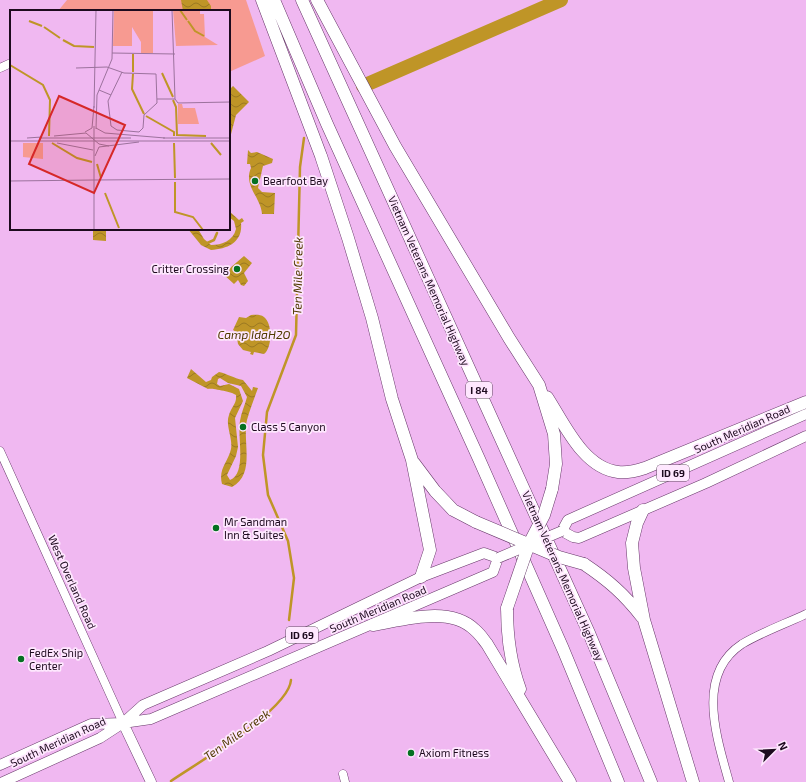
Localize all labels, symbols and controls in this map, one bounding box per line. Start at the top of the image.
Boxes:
inset map [10,10,230,230]
place label: Bearfoot Bay [263,174,328,187]
marker: Bearfoot Bay [250,176,260,186]
street label: Vietnam Veterans Memorial Highway [386,194,473,368]
water label: Ten Mile Creek [289,237,305,315]
place label: Critter Crossing [151,262,229,275]
marker: Critter Crossing [232,264,242,274]
water label: Camp IdaH2O [217,327,291,341]
road number: I 84 [466,382,492,398]
street label: South Meridian Road [692,402,792,456]
place label: Class 5 Canyon [251,420,326,433]
marker: Class 5 Canyon [238,422,248,432]
road number: ID 69 [657,465,689,481]
street label: Vietnam Veterans Memorial Highway [520,489,607,663]
place label: Mr Sandman Inn & Suites [224,515,287,541]
marker: Mr Sandman Inn & Suites [211,523,221,533]
street label: West Overland Road [46,533,99,631]
street label: South Meridian Road [328,582,428,635]
road number: ID 69 [286,627,318,643]
place label: FedEx Ship Center [29,646,83,672]
marker: FedEx Ship Center [16,654,26,664]
water label: Ten Mile Creek [201,705,272,763]
street label: South Meridian Road [8,714,108,769]
north arrow [754,730,794,770]
text: N [776,739,791,752]
place label: Axiom Fitness [419,746,489,759]
marker: Axiom Fitness [406,748,416,758]

